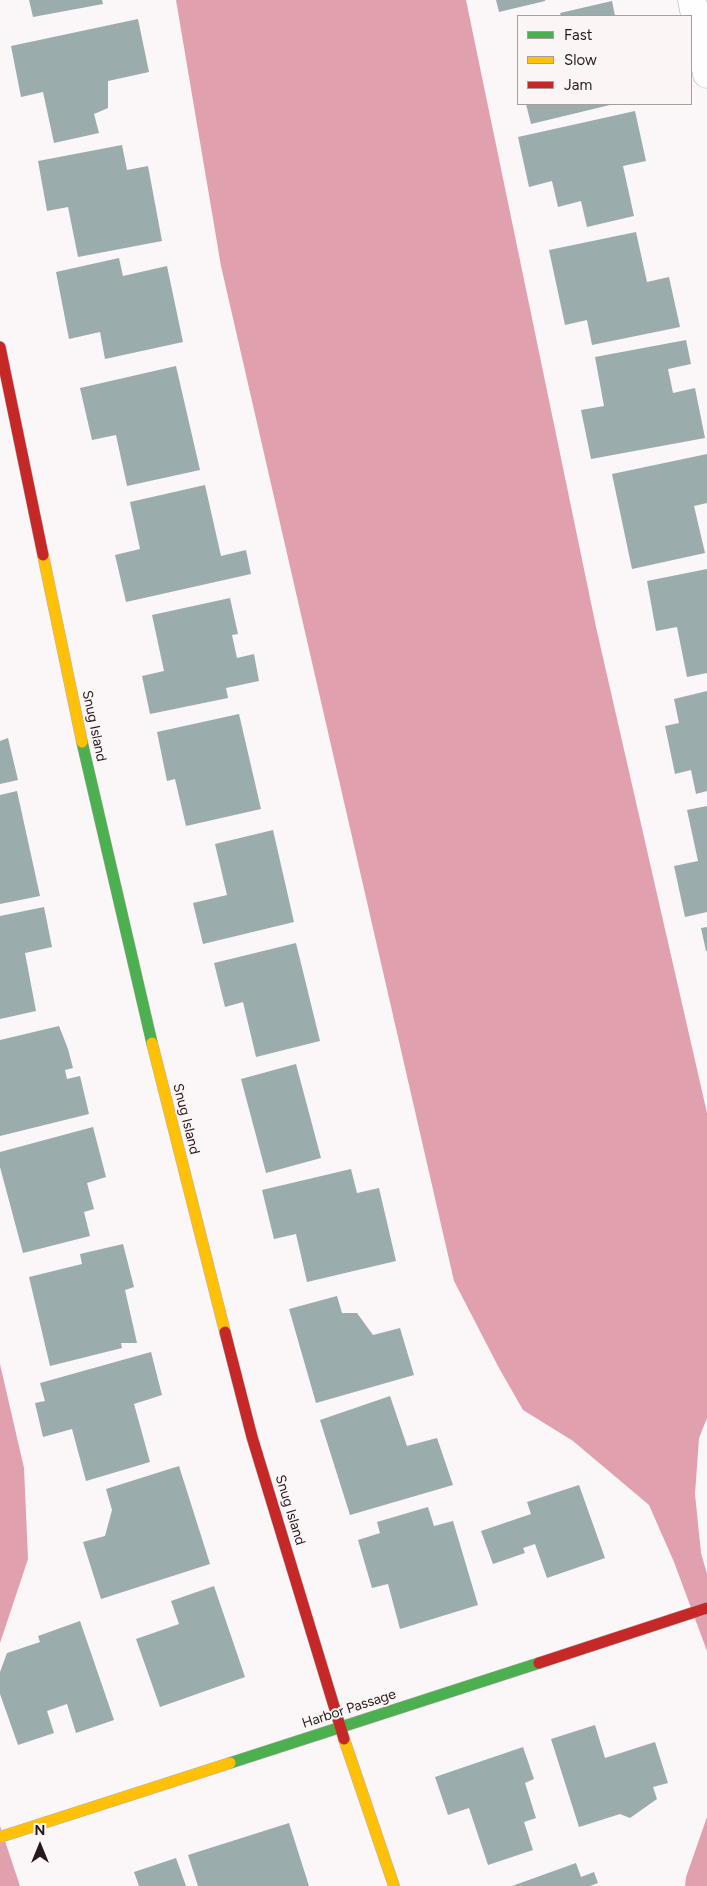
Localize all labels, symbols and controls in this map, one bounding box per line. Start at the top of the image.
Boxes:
legend [517,15,692,105]
text: Fast [564,26,592,44]
text: Slow [564,51,597,69]
text: Jam [564,76,592,94]
street label: Snug Island [78,689,110,763]
street label: Snug Island [169,1082,203,1156]
street label: Snug Island [271,1473,309,1547]
street label: Harbor Passage [300,1686,398,1732]
north arrow [15,1821,65,1871]
text: N [35,1822,45,1839]

